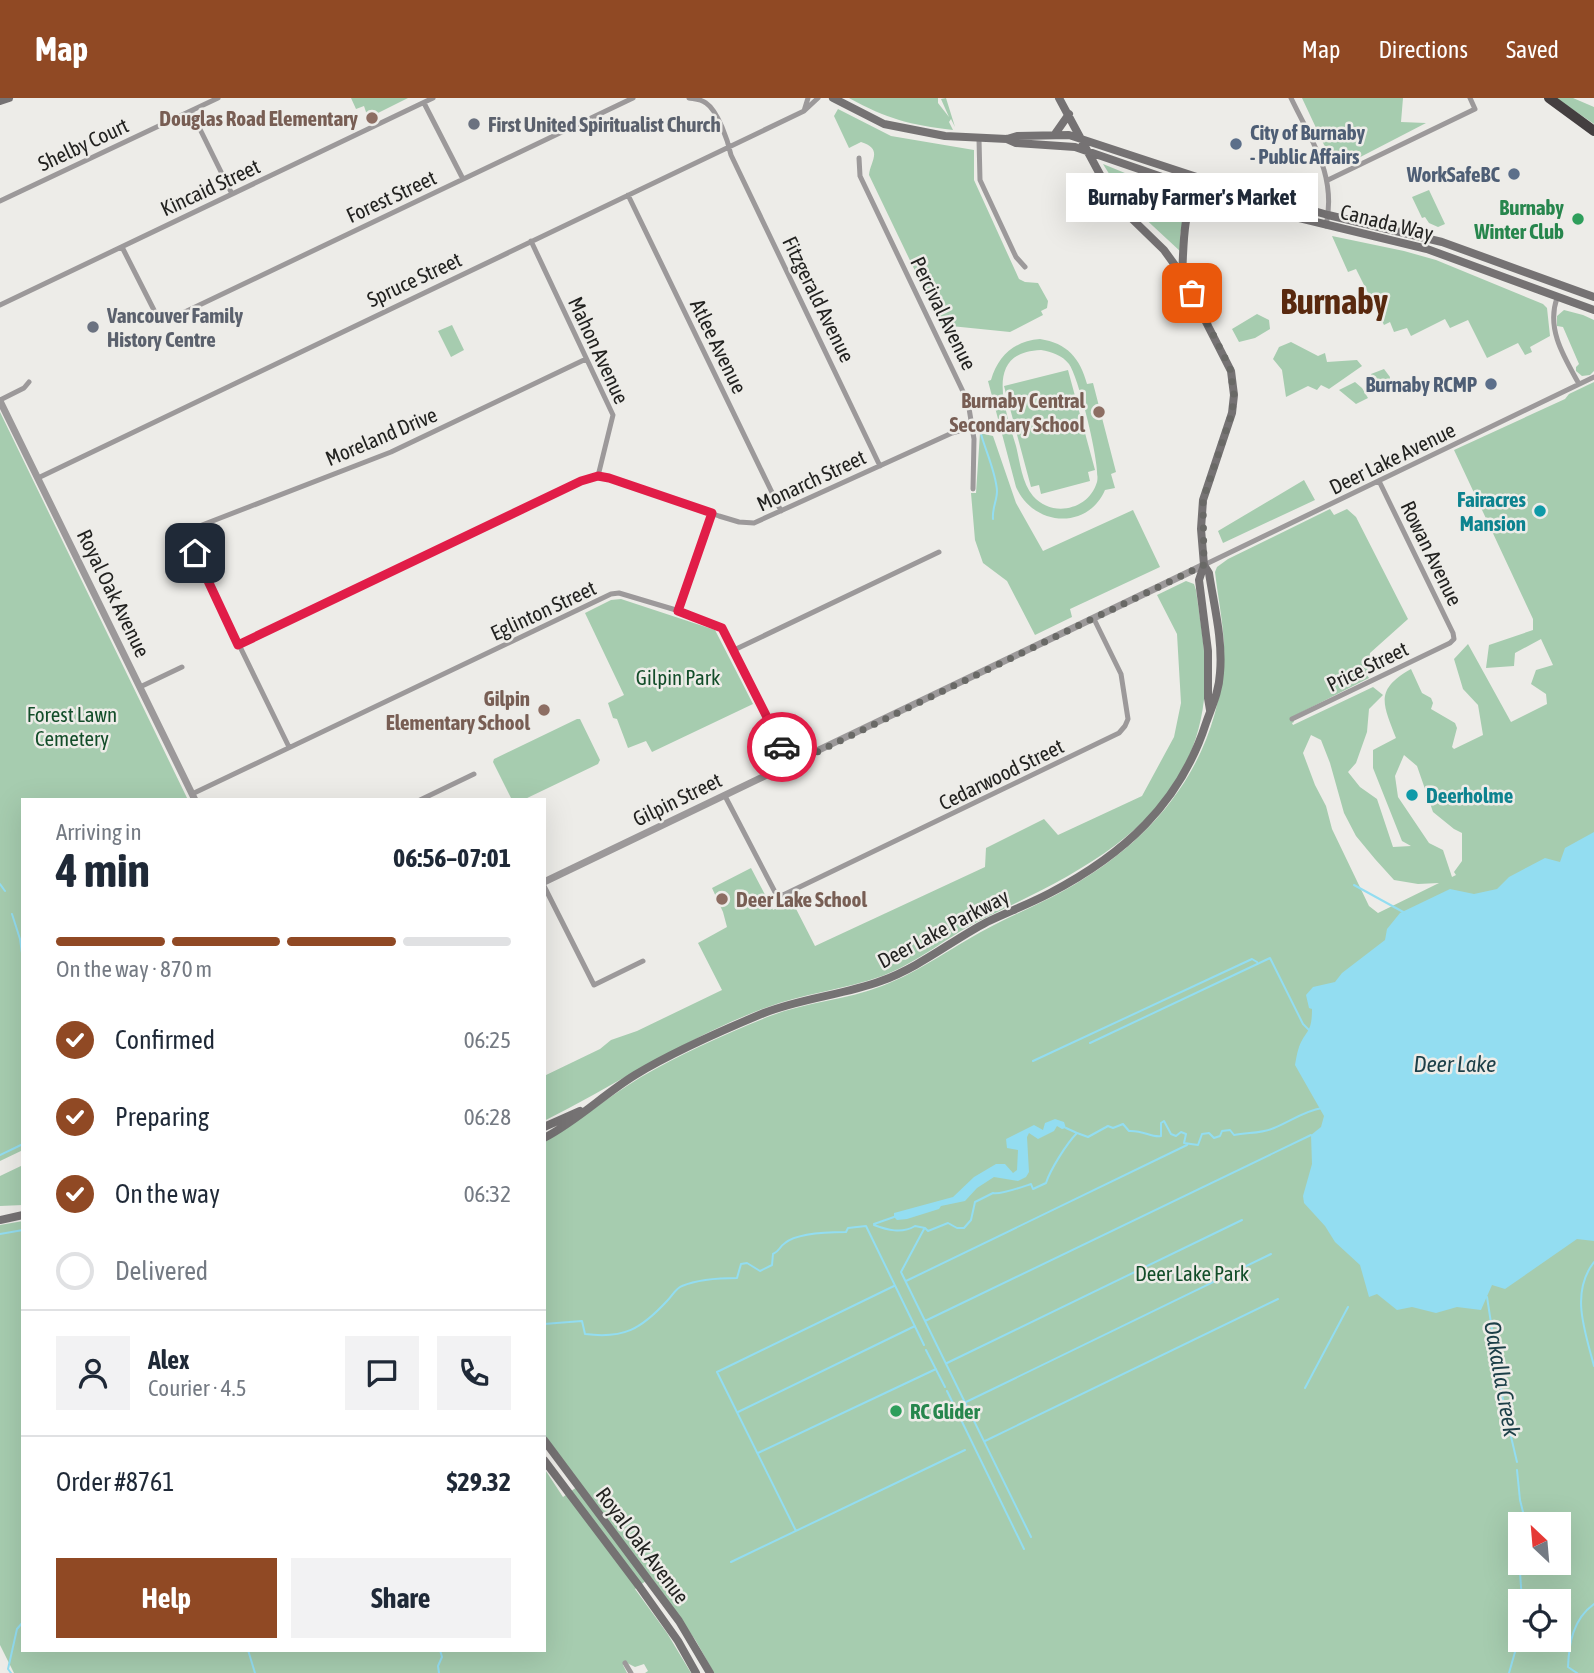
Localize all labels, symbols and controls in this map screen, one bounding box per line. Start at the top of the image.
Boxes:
text: Map [35,30,88,68]
text: Map [1302,36,1340,63]
text: Directions [1378,36,1468,63]
text: Saved [1506,36,1559,63]
place label: Douglas Road Elementary [159,106,358,130]
marker: Douglas Road Elementary [364,110,380,126]
place label: First United Spiritualist Church [488,112,721,136]
street label: Shelby Court [34,113,132,175]
marker: First United Spiritualist Church [466,116,482,132]
place label: City of Burnaby - Public Affairs [1250,120,1365,168]
marker: City of Burnaby - Public Affairs [1228,136,1244,152]
street label: Kincaid Street [157,154,263,220]
place label: WorkSafeBC [1406,162,1501,186]
street label: Forest Street [342,165,440,227]
marker: WorkSafeBC [1506,166,1522,182]
callout: Burnaby Farmer's Market [1066,174,1318,223]
text: Burnaby Farmer's Market [1088,184,1296,210]
place label: Burnaby Winter Club [1473,195,1564,243]
street label: Canada Way [1338,199,1436,245]
marker: Burnaby Winter Club [1570,211,1586,227]
street label: Fitzgerald Avenue [778,232,860,366]
street label: Spruce Street [363,247,465,311]
street label: Percival Avenue [906,252,982,374]
pin [1162,263,1222,323]
icon: bag [1173,274,1211,312]
district label: Burnaby [1280,281,1388,321]
street label: Mahon Avenue [564,293,634,407]
street label: Atlee Avenue [686,295,752,397]
place label: Vancouver Family History Centre [106,303,244,351]
marker: Vancouver Family History Centre [85,319,101,335]
place label: Burnaby RCMP [1365,372,1478,396]
marker: Burnaby RCMP [1483,376,1499,392]
place label: Burnaby Central Secondary School [949,388,1085,436]
street label: Moreland Drive [322,402,440,470]
marker: Burnaby Central Secondary School [1091,404,1107,420]
street label: Deer Lake Avenue [1325,417,1459,499]
street label: Monarch Street [753,444,869,516]
place label: Fairacres Mansion [1457,487,1527,535]
street label: Rowan Avenue [1396,497,1468,609]
marker: Fairacres Mansion [1532,503,1548,519]
pin [165,523,225,583]
street label: Royal Oak Avenue [73,525,155,661]
icon: home [176,534,214,572]
street label: Eglinton Street [487,575,599,645]
street label: Price Street [1322,636,1412,696]
park label: Gilpin Park [636,665,720,689]
place label: Gilpin Elementary School [386,686,530,734]
park label: Forest Lawn Cemetery [27,702,117,750]
marker: Gilpin Elementary School [536,702,552,718]
courier [747,712,817,782]
icon: car [763,728,801,766]
street label: Cedarwood Street [935,733,1067,815]
street label: Gilpin Street [629,767,725,831]
place label: Deerholme [1426,783,1513,807]
marker: Deerholme [1404,787,1420,803]
text: Arriving in [56,819,142,845]
text: 06:56–07:01 [393,843,511,873]
text: 4 min [56,844,150,897]
street label: Deer Lake Parkway [873,883,1013,973]
place label: Deer Lake School [736,887,867,911]
marker: Deer Lake School [714,891,730,907]
text: On the way · 870 m [56,956,212,982]
icon: check [56,1021,94,1059]
text: Confirmed [115,1025,215,1055]
text: 06:25 [464,1027,511,1053]
water label: Deer Lake [1414,1051,1496,1077]
icon: check [56,1098,94,1136]
text: Preparing [115,1102,209,1132]
text: 06:28 [464,1104,511,1130]
icon: check [56,1175,94,1213]
text: On the way [115,1179,220,1209]
text: 06:32 [464,1181,511,1207]
text: Delivered [115,1256,208,1286]
park label: Deer Lake Park [1135,1261,1249,1285]
water label: Oakalla Creek [1479,1319,1525,1440]
button: person [56,1336,130,1410]
button: chat [345,1336,419,1410]
button: phone [437,1336,511,1410]
text: Alex [148,1345,189,1375]
text: Courier · 4.5 [148,1375,247,1401]
place label: RC Glider [910,1399,981,1423]
marker: RC Glider [888,1403,904,1419]
text: Order #8761 [56,1467,175,1497]
text: $29.32 [447,1467,511,1497]
street label: Royal Oak Avenue [592,1482,694,1608]
north arrow [1508,1512,1572,1575]
map controls [1508,1512,1571,1652]
button: Help [56,1558,277,1638]
button: Share [291,1558,511,1638]
button: locate [1508,1589,1571,1652]

